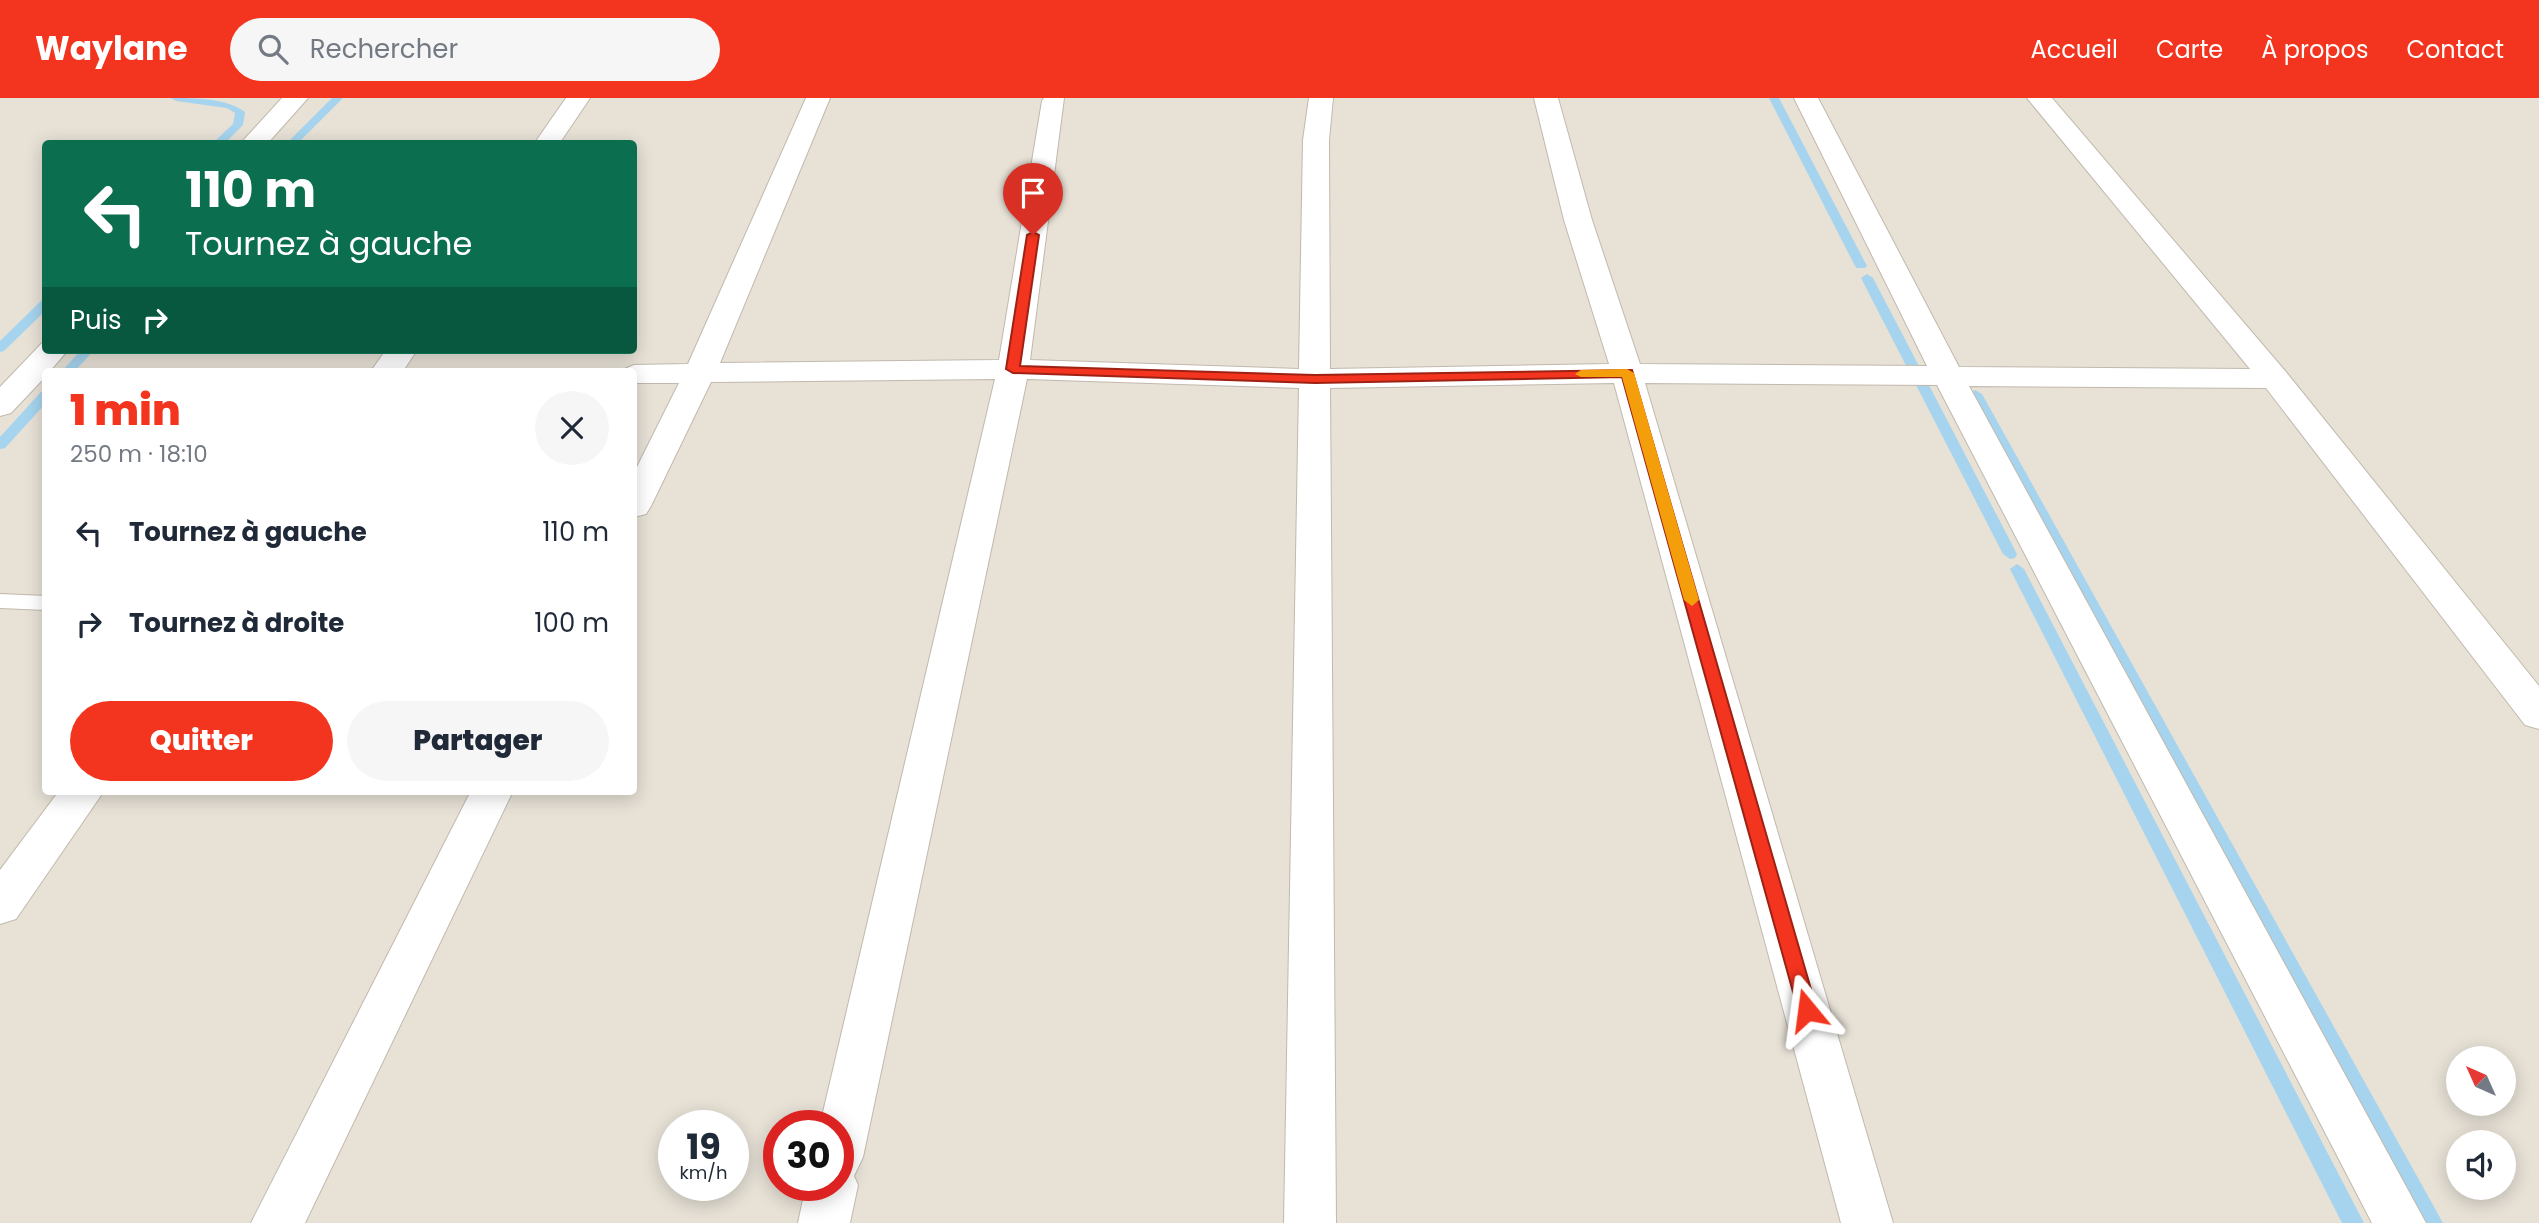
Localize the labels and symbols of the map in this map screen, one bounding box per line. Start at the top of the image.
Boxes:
pin [1003,163,1063,235]
position arrow [1770,973,1844,1047]
north arrow [2446,1046,2516,1116]
speed limit sign: 30 [763,1110,854,1201]

